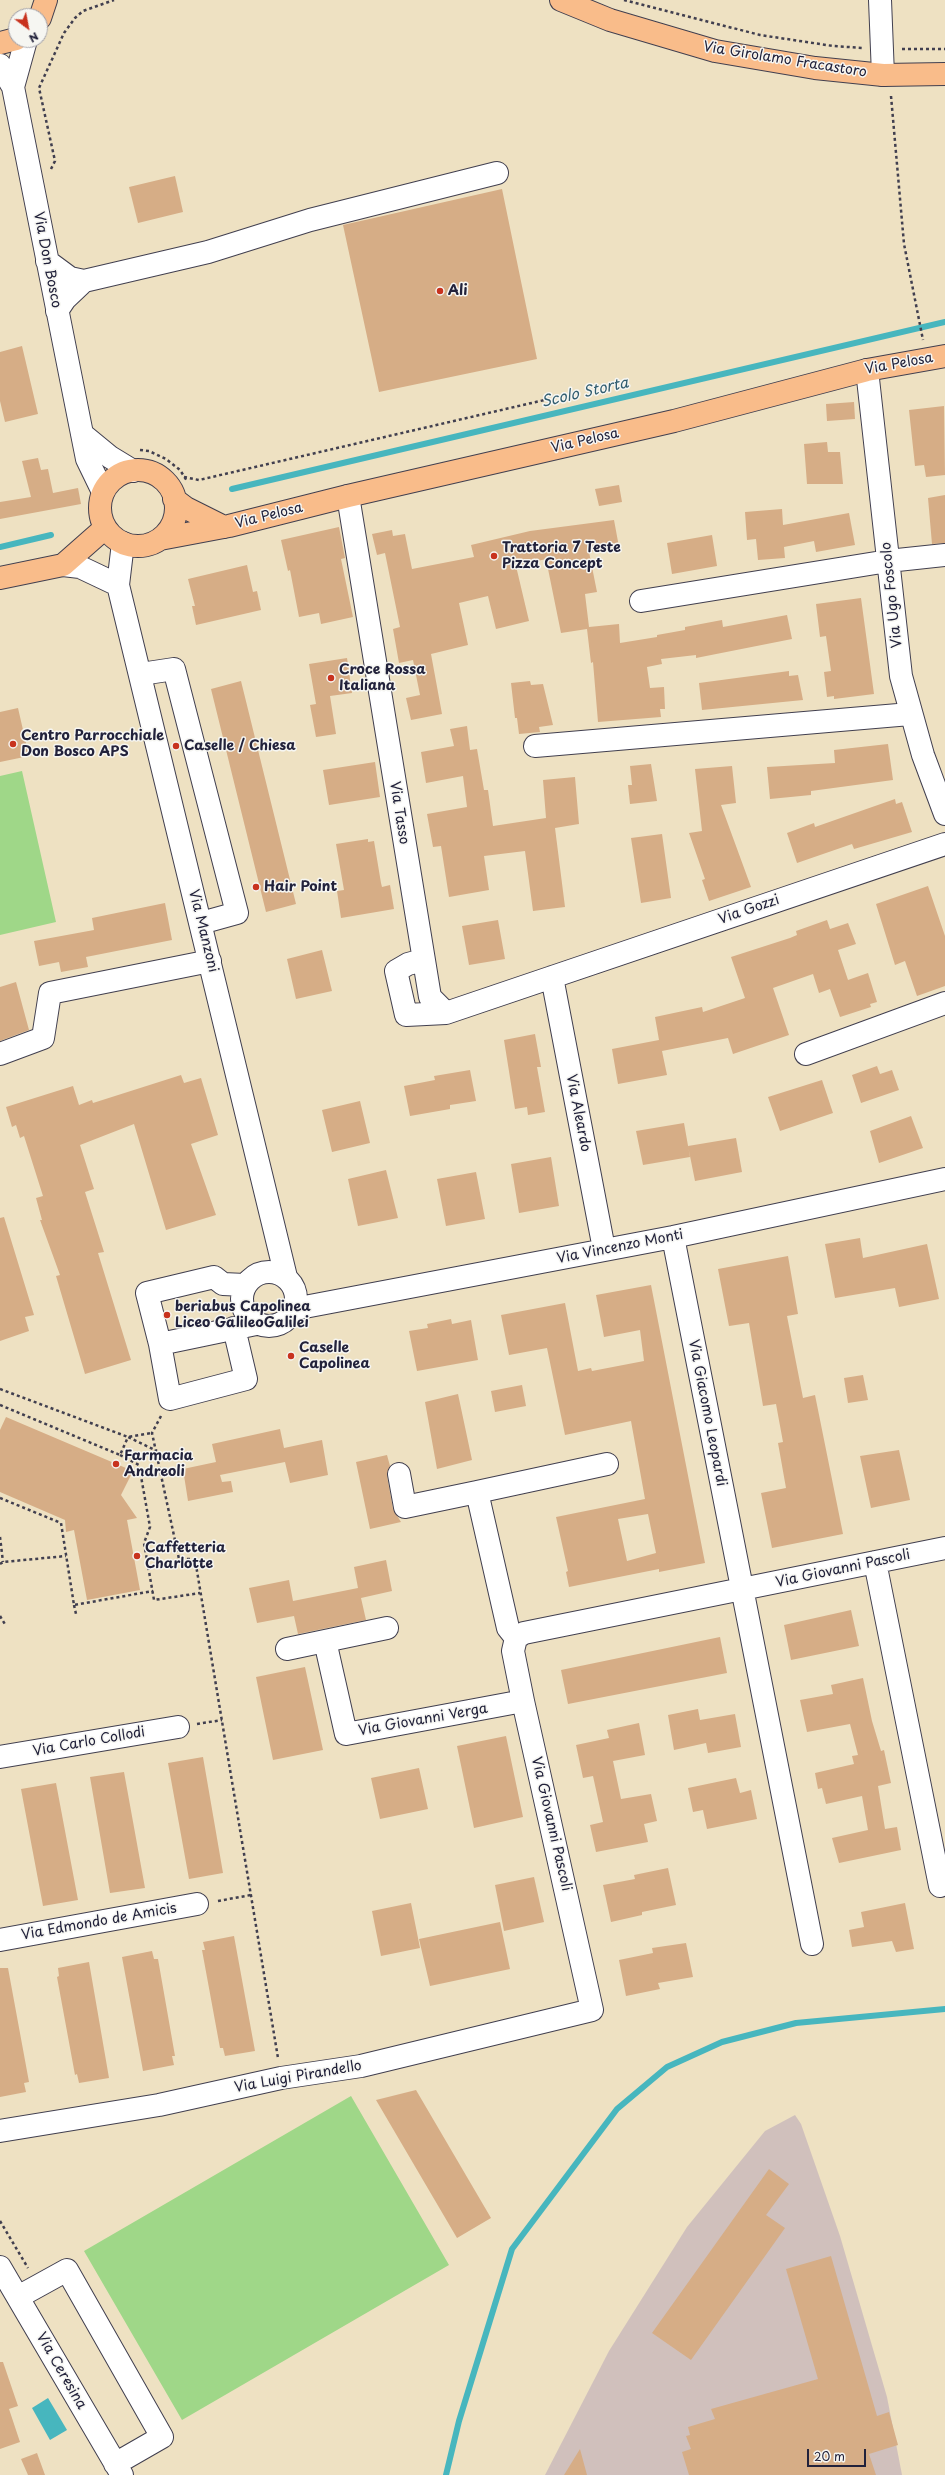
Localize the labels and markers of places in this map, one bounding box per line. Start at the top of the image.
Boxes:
place label: Ali [448,283,468,299]
marker: Ali [435,286,445,296]
place label: Trattoria 7 Teste Pizza Concept [502,540,621,572]
marker: Trattoria 7 Teste Pizza Concept [489,551,499,561]
place label: Croce Rossa Italiana [339,662,426,694]
marker: Croce Rossa Italiana [326,673,336,683]
place label: Centro Parrocchiale Don Bosco APS [21,728,164,760]
place label: Caselle / Chiesa [184,738,296,754]
marker: Centro Parrocchiale Don Bosco APS [8,739,18,749]
marker: Caselle / Chiesa [171,741,181,751]
place label: Hair Point [264,879,337,895]
marker: Hair Point [251,882,261,892]
place label: beriabus Capolinea Liceo GalileoGalilei [175,1299,311,1332]
marker: beriabus Capolinea Liceo GalileoGalilei [162,1310,172,1320]
place label: Caselle Capolinea [299,1340,370,1372]
marker: Caselle Capolinea [286,1351,296,1361]
place label: Farmacia Andreoli [124,1448,193,1480]
marker: Farmacia Andreoli [111,1459,121,1469]
place label: Caffetteria Charlotte [145,1540,226,1572]
marker: Caffetteria Charlotte [132,1551,142,1561]

